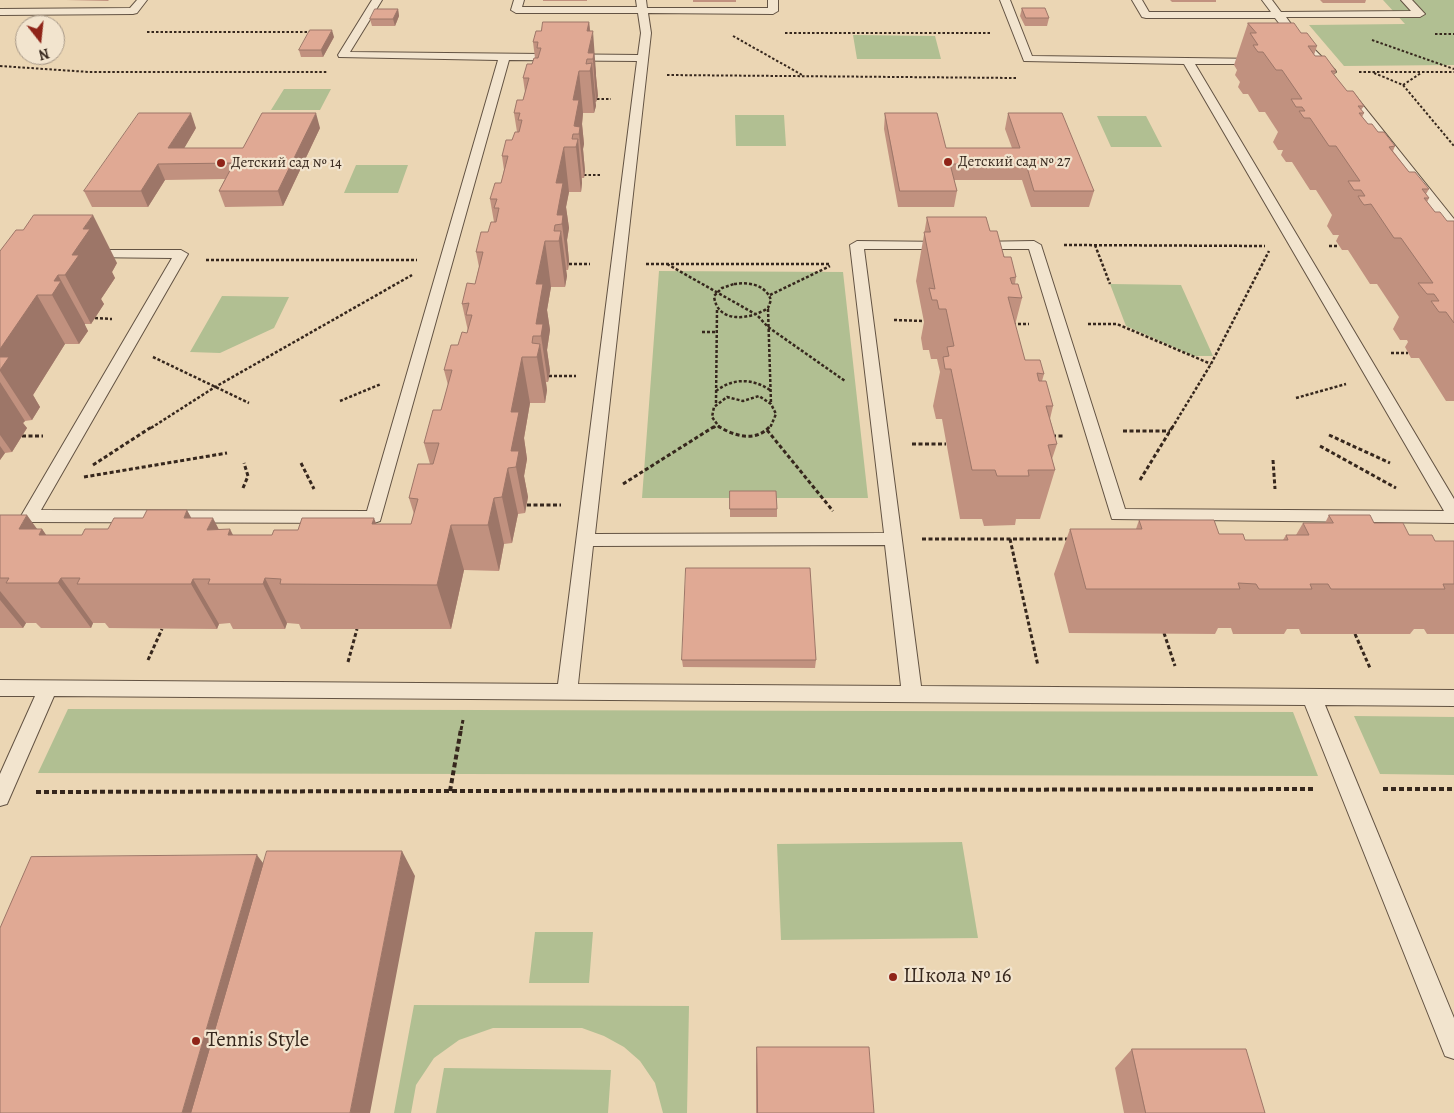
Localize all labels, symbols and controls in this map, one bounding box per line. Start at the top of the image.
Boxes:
north arrow [15,15,65,65]
text: N [36,43,52,64]
place label: Детский сад № 27 [958,153,1070,171]
place label: Детский сад № 14 [231,154,342,172]
marker: Детский сад № 27 [942,156,954,168]
marker: Детский сад № 14 [215,157,227,169]
place label: Школа № 16 [903,964,1012,990]
marker: Школа № 16 [887,971,899,983]
place label: Tennis Style [206,1028,309,1054]
marker: Tennis Style [190,1035,202,1047]

